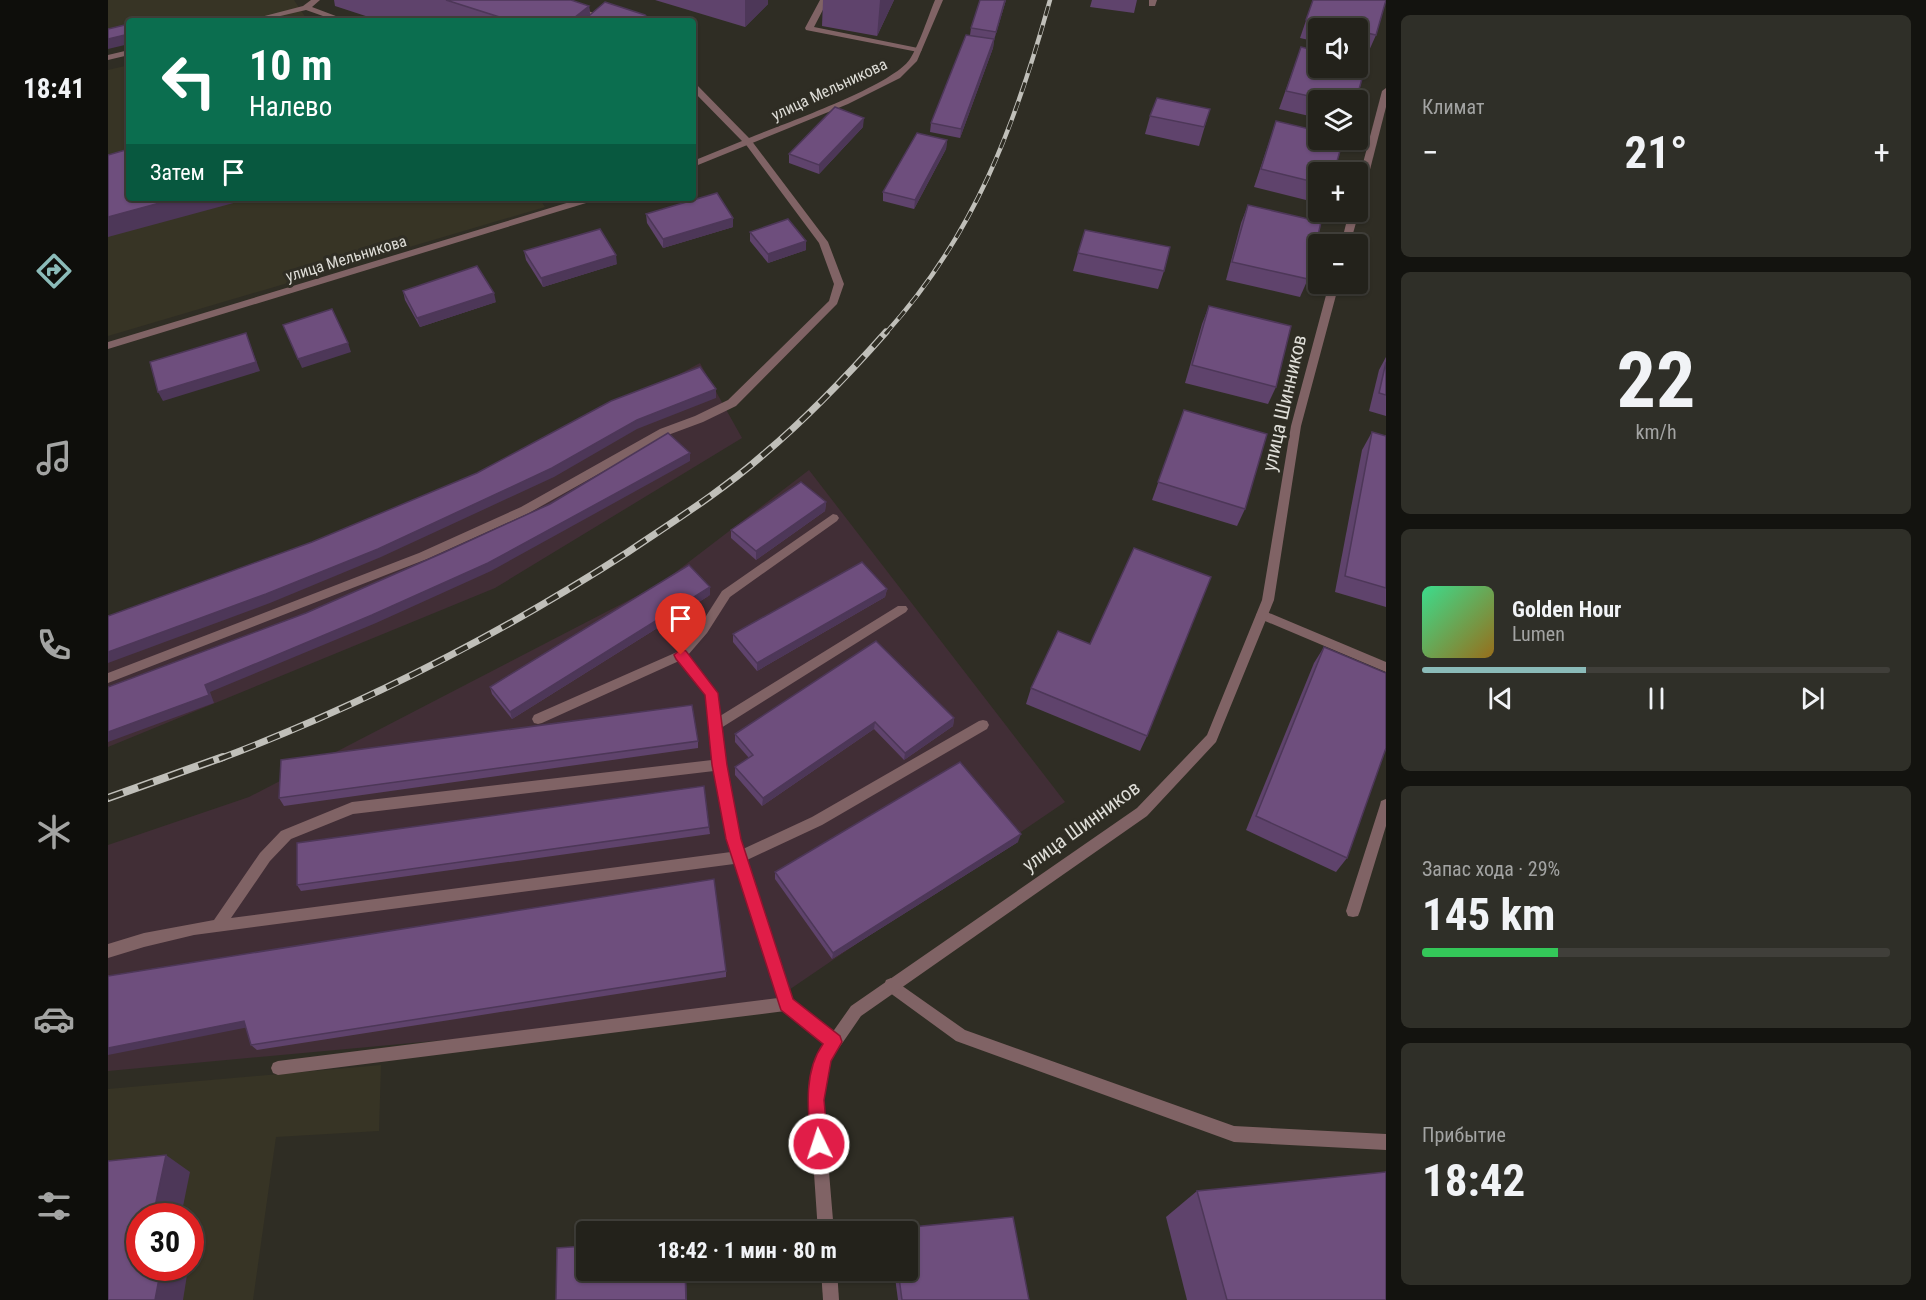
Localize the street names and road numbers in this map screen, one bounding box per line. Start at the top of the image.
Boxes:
street label: улица Мельникова [768,54,890,125]
street label: улица Мельникова [283,231,409,286]
street label: улица Шинников [1257,332,1311,474]
street label: улица Шинников [1018,775,1144,877]

